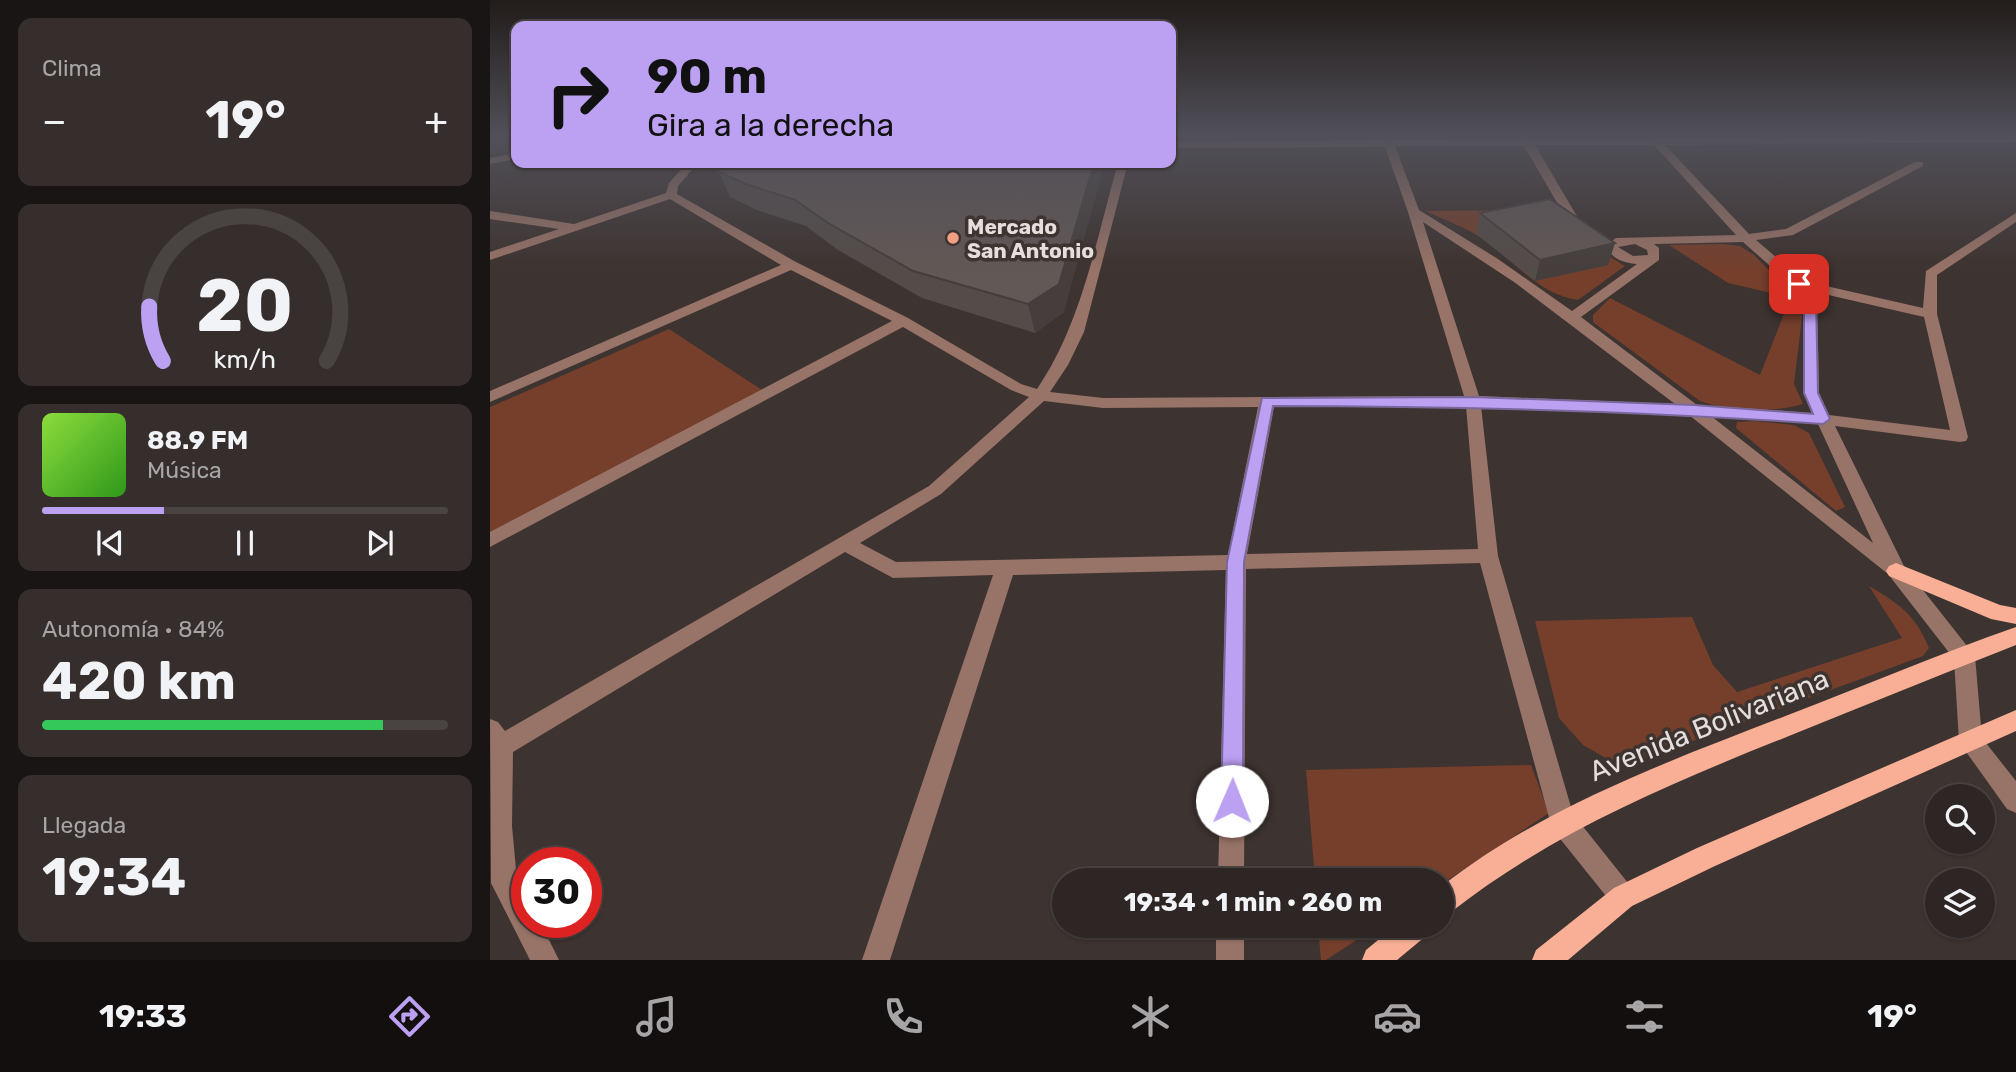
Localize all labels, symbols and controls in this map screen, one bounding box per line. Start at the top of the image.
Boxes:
text: 90 m [647,47,767,105]
icon: right [532,49,623,140]
text: Clima [42,54,102,82]
text: 19° [205,89,286,151]
text: − [42,98,67,144]
text: + [424,98,448,144]
text: Gira a la derecha [647,106,894,144]
place label: Mercado San Antonio [967,214,1094,263]
marker: Mercado San Antonio [945,230,961,246]
pin [1769,254,1829,314]
text: 20 [197,263,293,349]
icon: arrive [1780,265,1818,303]
text: km/h [214,344,276,373]
text: 88.9 FM [147,425,248,456]
text: Música [147,456,222,484]
icon: previous [91,524,129,562]
icon: pause [226,524,264,562]
icon: next [361,524,399,562]
text: Autonomía · 84% [42,615,224,643]
text: 420 km [42,650,236,712]
street label: Avenida Bolivariana [1584,662,1834,788]
position arrow [1195,764,1269,838]
map controls [1925,784,1995,938]
button: search [1925,784,1995,854]
text: Llegada [42,811,126,839]
text: 19:34 [42,846,186,908]
speed limit sign: 30 [511,847,602,938]
button: layers [1925,868,1995,938]
text: 19:34 · 1 min · 260 m [1124,887,1382,918]
icon: directions [385,992,434,1041]
icon: music [632,992,681,1041]
icon: phone [879,992,928,1041]
icon: climate [1126,992,1175,1041]
icon: car [1373,992,1422,1041]
icon: filters [1620,992,1669,1041]
text: 19:33 [99,997,187,1035]
text: 19° [1867,997,1917,1035]

